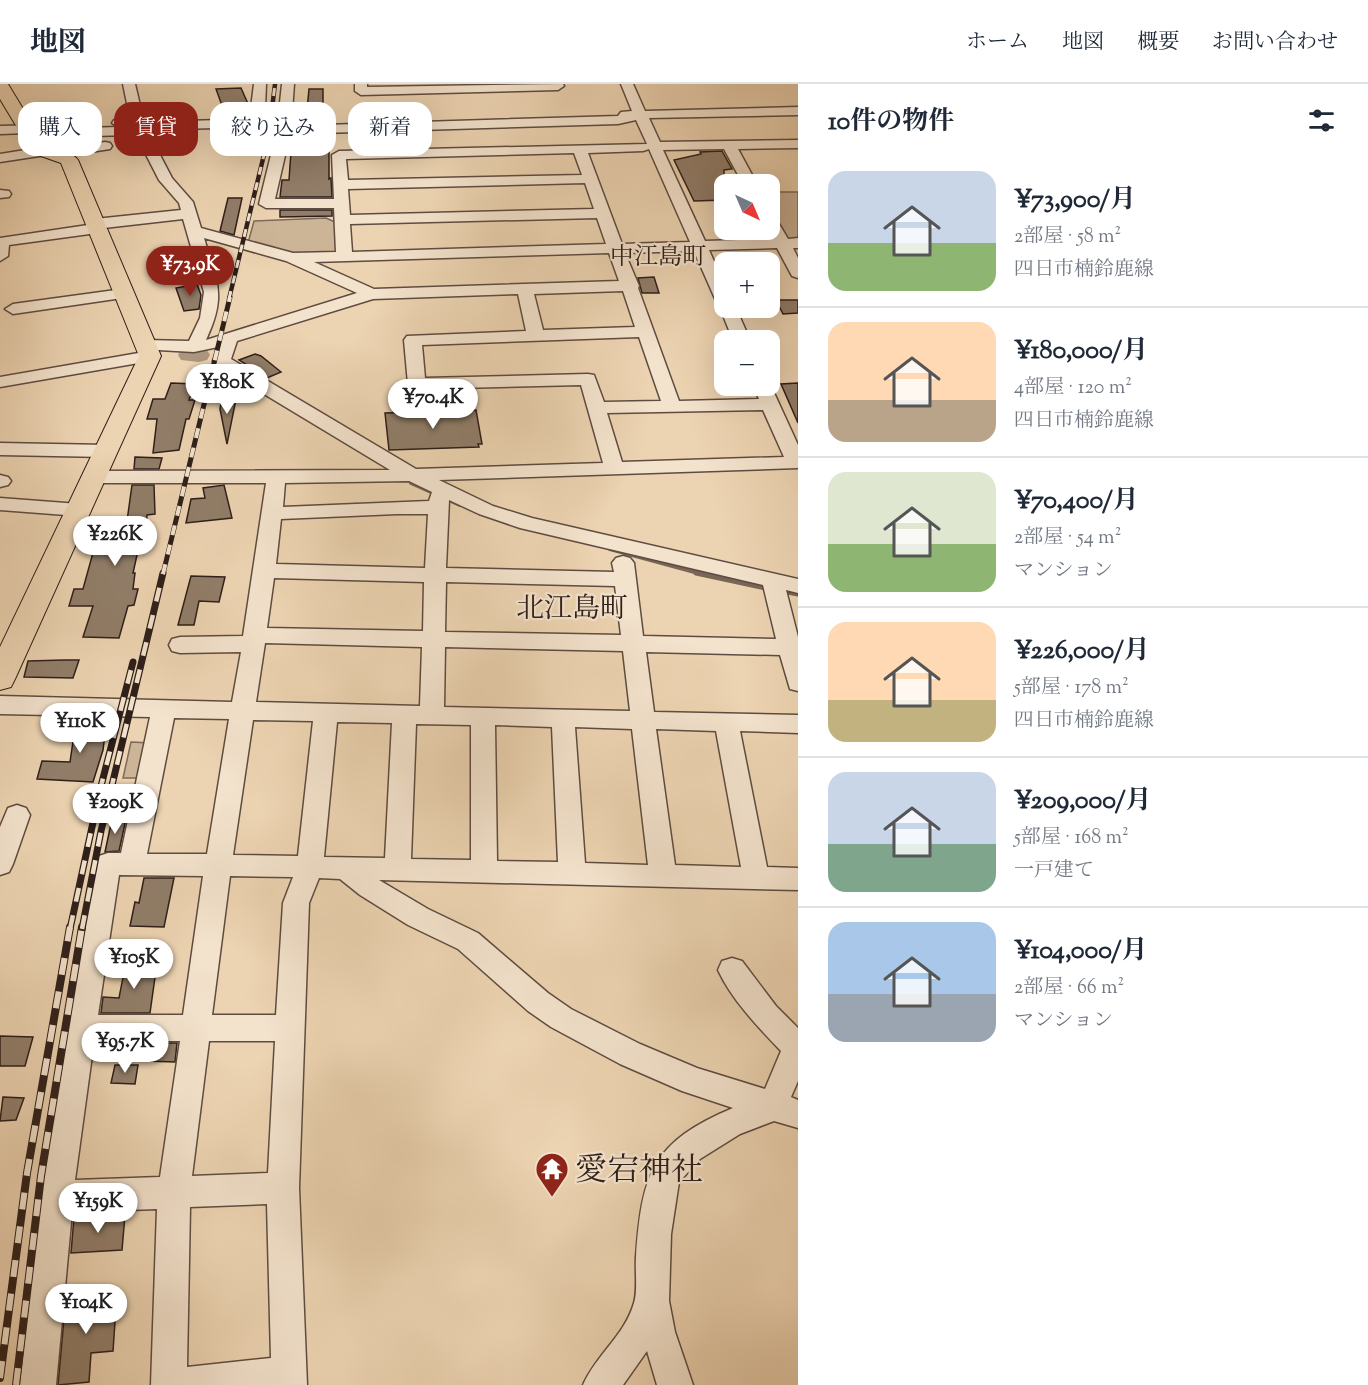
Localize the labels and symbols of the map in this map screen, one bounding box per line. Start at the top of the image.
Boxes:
north arrow [714,174,780,240]
district label: 中江島町 [610,241,706,275]
pin: ¥73.9K [141,246,239,297]
pin: ¥180K [185,364,269,415]
pin: ¥70.4K [384,379,482,430]
pin: ¥226K [73,516,157,567]
district label: 北江島町 [516,590,628,630]
pin: ¥110K [38,703,122,754]
pin: ¥209K [73,784,157,835]
pin: ¥105K [92,939,176,990]
pin: ¥95.7K [76,1023,174,1074]
place label: 愛宕神社 [575,1149,703,1195]
temple icon: 愛宕神社 [534,1151,570,1198]
pin: ¥159K [56,1183,140,1234]
pin: ¥104K [44,1284,128,1335]

